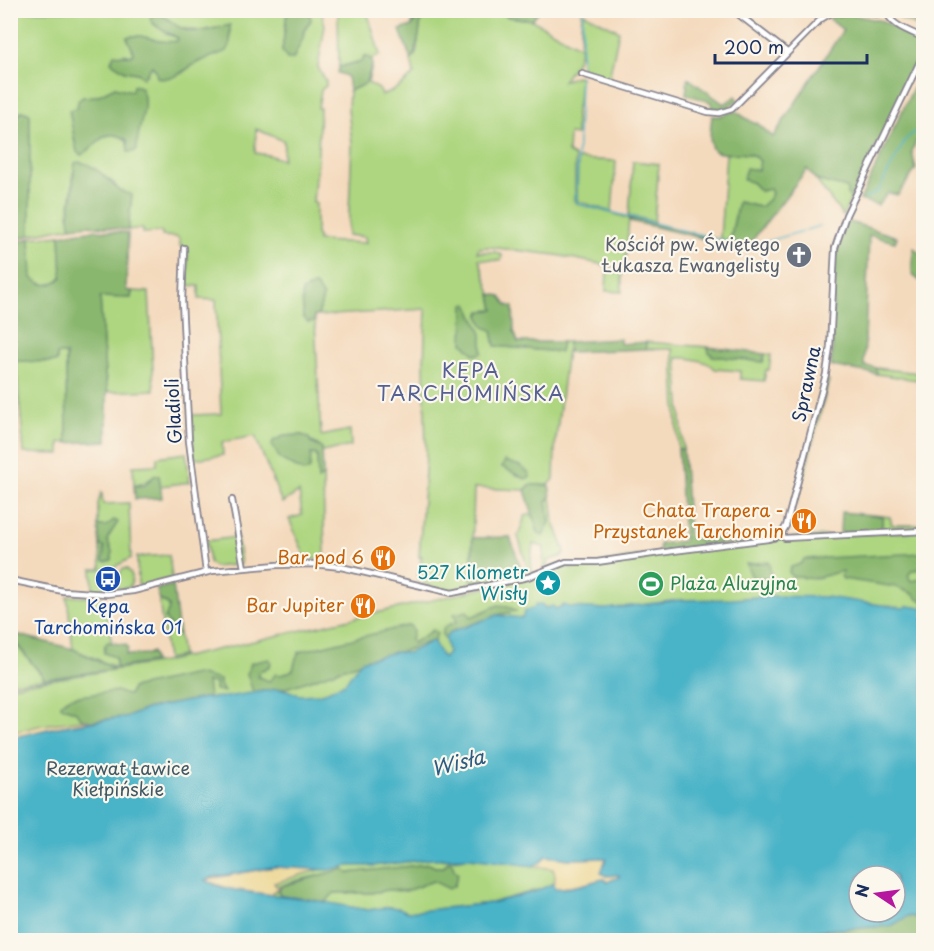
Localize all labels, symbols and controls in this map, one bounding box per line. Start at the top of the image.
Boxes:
scale bar [715,27,866,65]
text: 200 m [724,33,784,60]
place label: Kościół pw. Świętego Łukasza Ewangelisty [601,230,780,278]
church icon: Kościół pw. Świętego Łukasza Ewangelisty [784,240,814,270]
street label: Sprawna [784,342,827,424]
district label: KĘPA TARCHOMIŃSKA [377,355,565,408]
street label: Gladioli [157,378,188,444]
place label: Chata Trapera - Przystanek Tarchomin [593,496,784,544]
restaurant icon: Chata Trapera - Przystanek Tarchomin [789,506,819,536]
place label: Bar pod 6 [277,543,364,570]
restaurant icon: Bar pod 6 [368,543,398,573]
place label: 527 Kilometr Wisły [417,558,529,606]
bus stop icon: Kępa Tarchomińska 01 [93,564,123,594]
place icon: 527 Kilometr Wisły [533,568,563,598]
sports icon: Plaża Aluzyjna [636,569,666,599]
place label: Plaża Aluzyjna [670,569,798,596]
place label: Bar Jupiter [246,591,345,618]
restaurant icon: Bar Jupiter [348,591,378,621]
place label: Kępa Tarchomińska 01 [34,592,182,640]
water label: Wisła [428,741,488,783]
park label: Rezerwat Ławice Kiełpińskie [46,754,190,802]
north arrow [847,864,907,924]
text: N [848,882,875,899]

